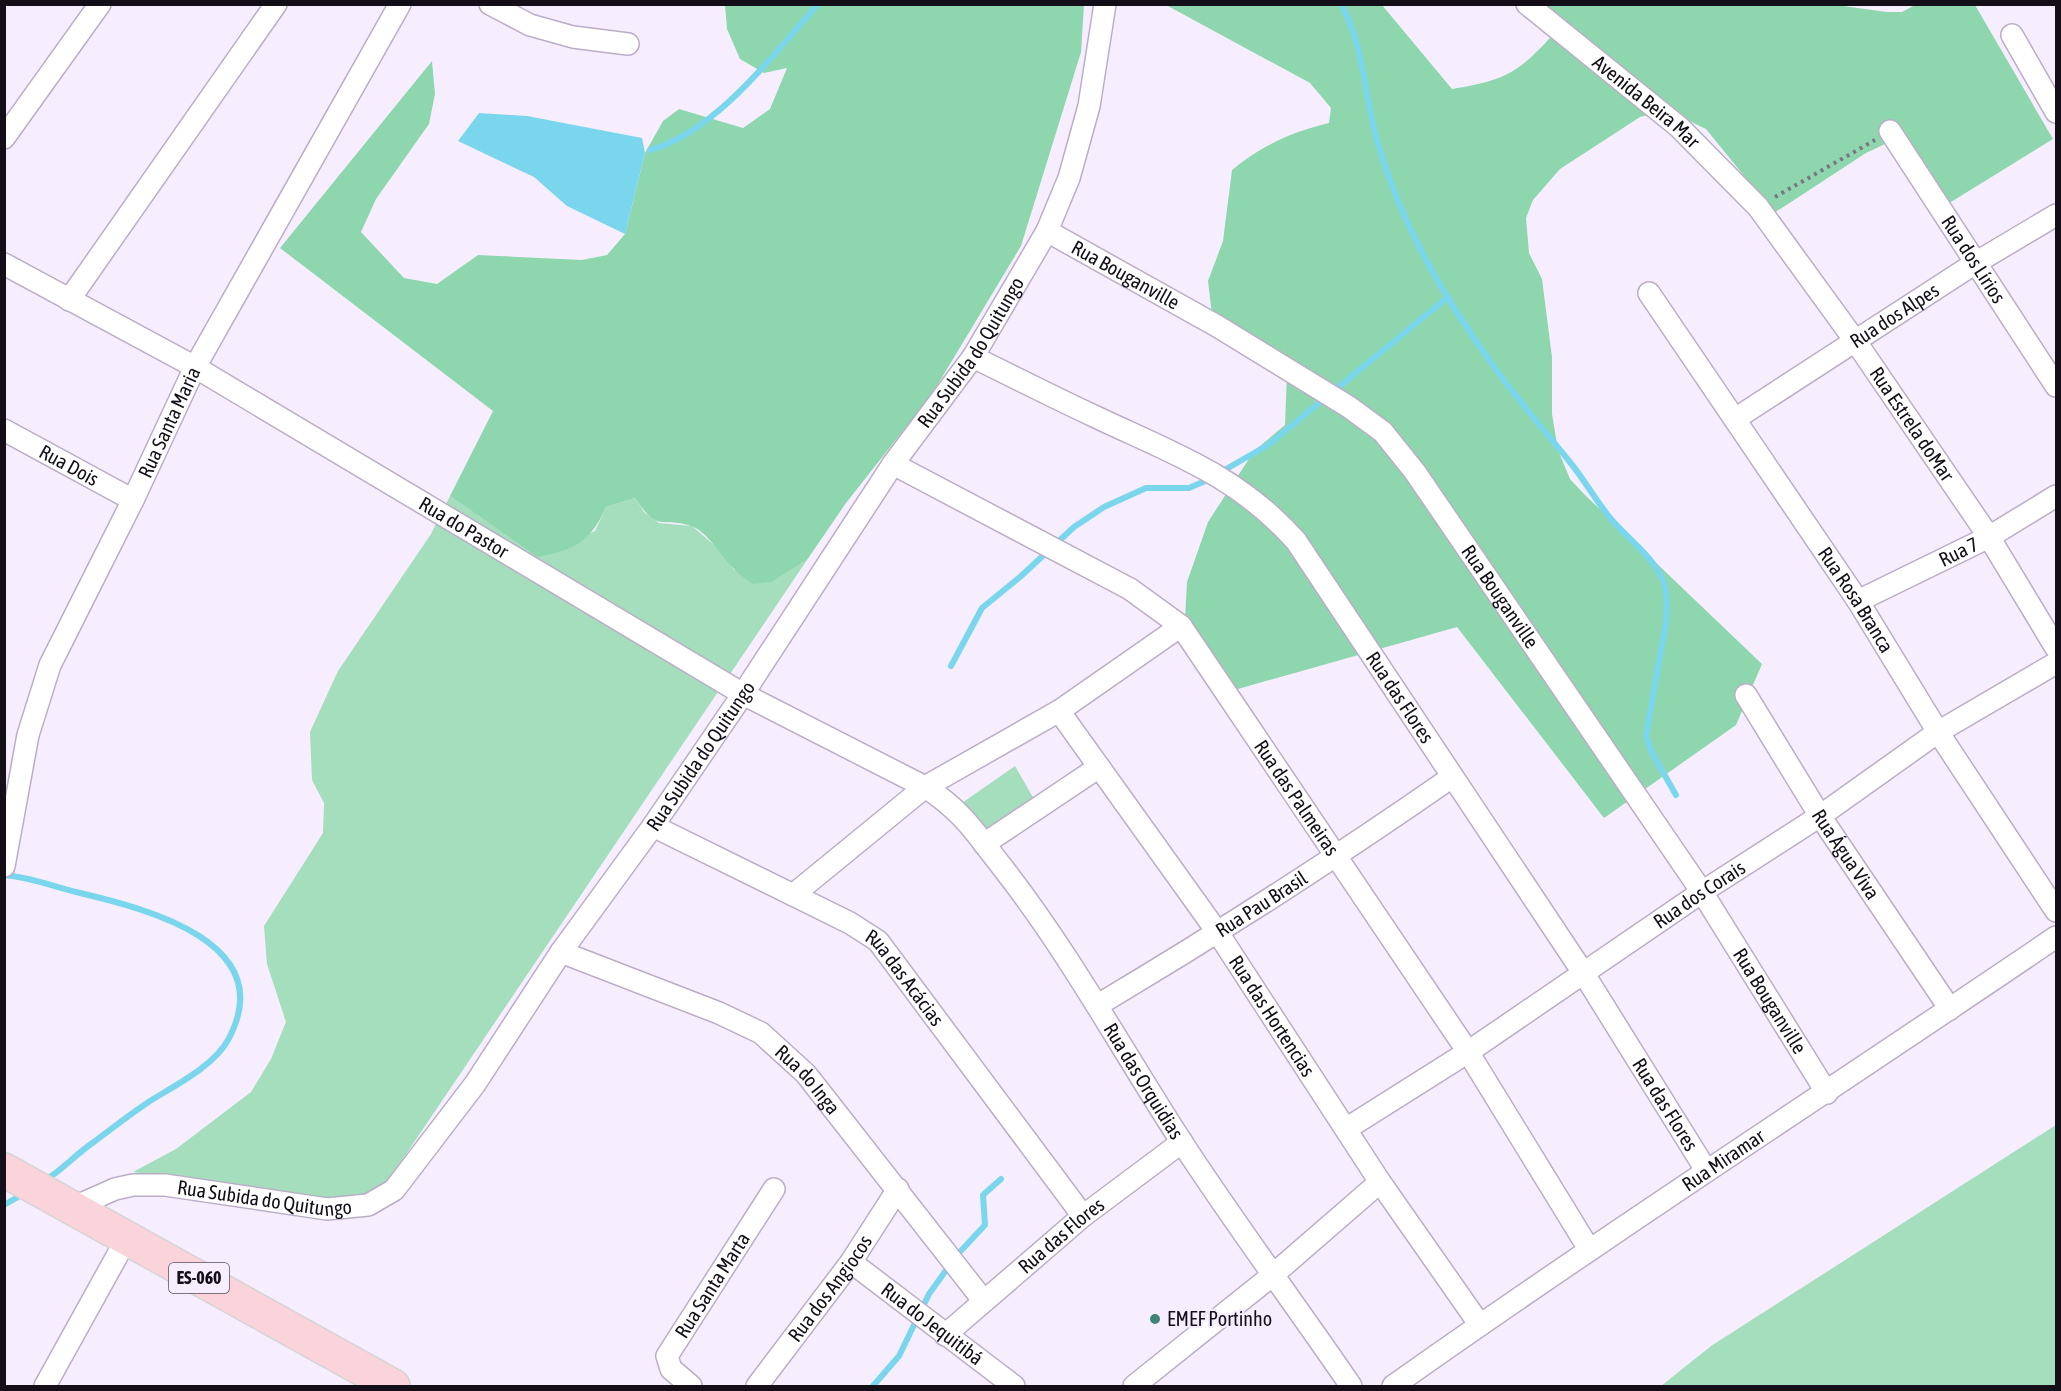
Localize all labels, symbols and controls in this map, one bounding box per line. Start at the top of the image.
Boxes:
street label: Avenida Beira Mar [1588,50,1706,153]
street label: Rua dos Lírios [1937,211,2011,307]
street label: Rua Bouganville [1068,235,1184,314]
street label: Rua Subida do Quitungo [912,273,1028,432]
street label: Rua dos Alpes [1845,278,1943,352]
street label: Rua Estrela doMar [1865,362,1960,486]
street label: Rua Santa Maria [133,363,204,481]
street label: Rua Dois [36,439,103,490]
street label: Rua do Pastor [415,491,514,563]
street label: Rua 7 [1935,532,1982,571]
street label: Rua Bouganville [1457,540,1544,652]
street label: Rua Rosa Branca [1814,542,1899,656]
street label: Rua das Flores [1362,647,1439,747]
street label: Rua Subida do Quitungo [641,677,759,835]
street label: Rua das Palmeiras [1250,735,1344,860]
street label: Rua Água Viva [1808,805,1885,903]
street label: Rua dos Corais [1649,855,1749,933]
street label: Rua Pau Brasil [1211,865,1312,941]
street label: Rua das Acácias [862,924,949,1030]
street label: Rua Bouganville [1729,944,1812,1058]
street label: Rua das Hortencias [1225,951,1320,1081]
street label: Rua das Orquidias [1099,1018,1189,1143]
street label: Rua do Inga [771,1040,845,1119]
street label: Rua das Flores [1628,1054,1703,1155]
street label: Rua Miramar [1677,1123,1769,1196]
street label: Rua Subida do Quitungo [176,1175,353,1220]
street label: Rua das Flores [1013,1192,1108,1278]
street label: Rua Santa Marta [670,1228,754,1342]
street label: Rua dos Angiocos [783,1231,876,1346]
road number: ES-060 [169,1263,229,1293]
street label: Rua do Jequitibá [877,1277,988,1369]
place label: EMEF Portinho [1167,1307,1272,1330]
marker: EMEF Portinho [1148,1312,1162,1326]

